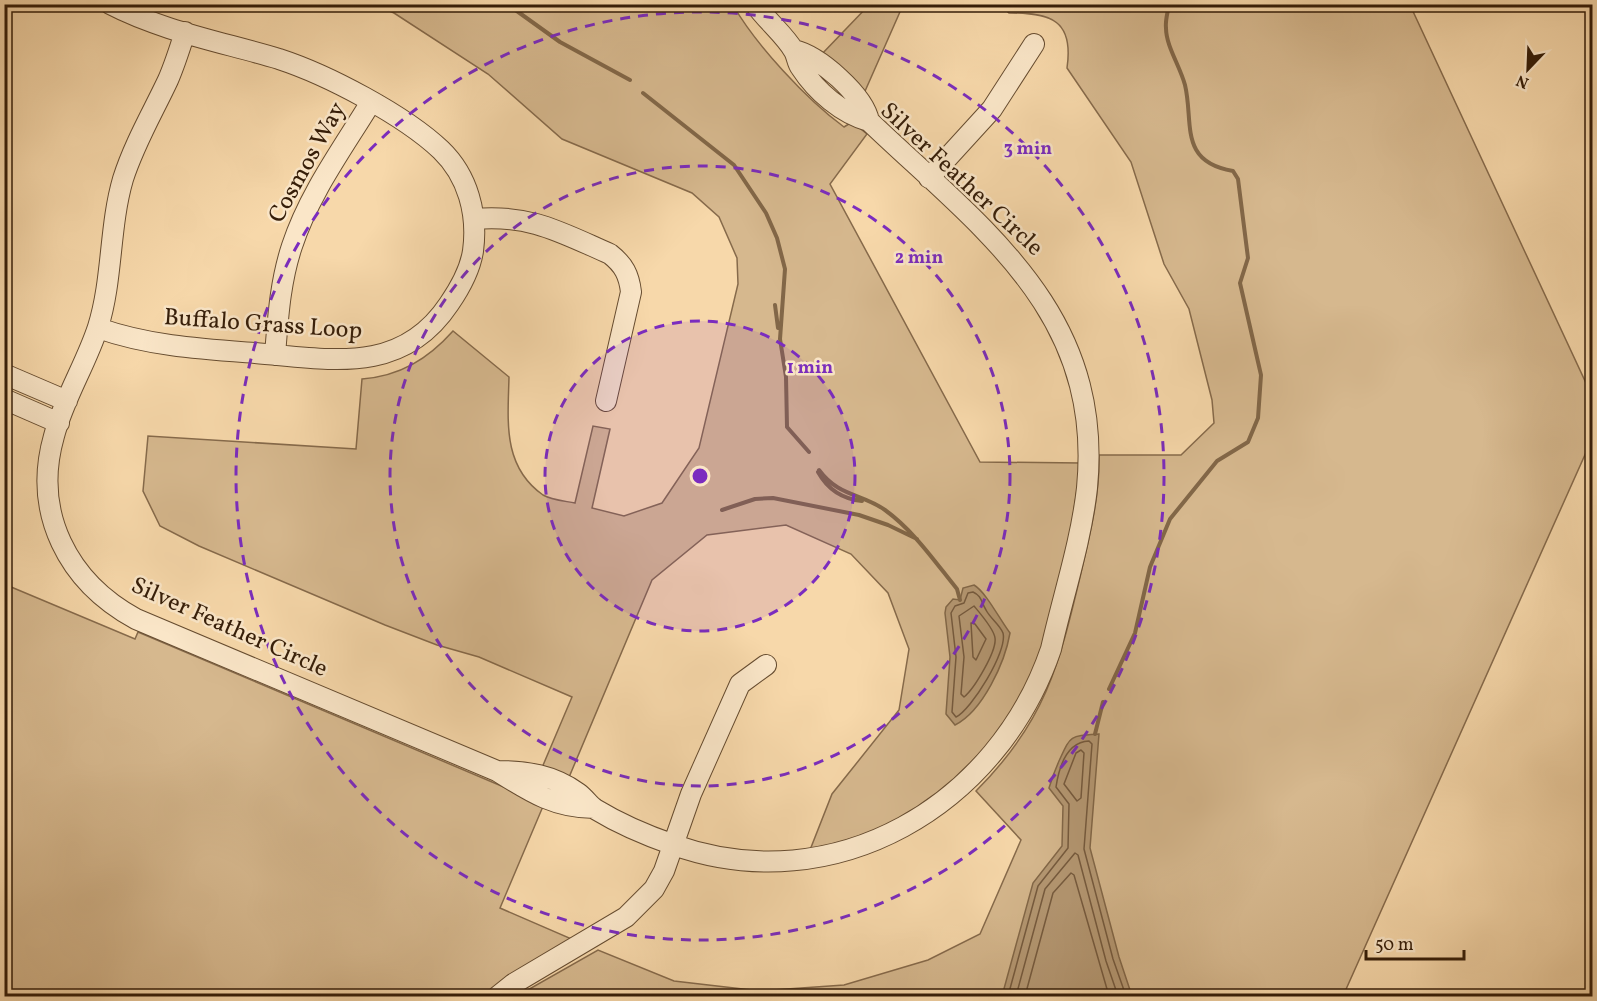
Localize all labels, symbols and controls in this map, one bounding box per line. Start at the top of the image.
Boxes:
north arrow [1498,39,1558,99]
text: N [1513,68,1533,93]
street label: Silver Feather Circle [872,95,1050,265]
street label: Cosmos Way [261,96,355,230]
text: 3 min [1004,137,1052,162]
text: 2 min [895,246,943,271]
street label: Buffalo Grass Loop [163,301,363,349]
text: 1 min [787,356,833,381]
centre of rings [690,466,710,486]
street label: Silver Feather Circle [125,569,333,687]
scale bar [1366,923,1464,961]
text: 50 m [1375,933,1414,958]

